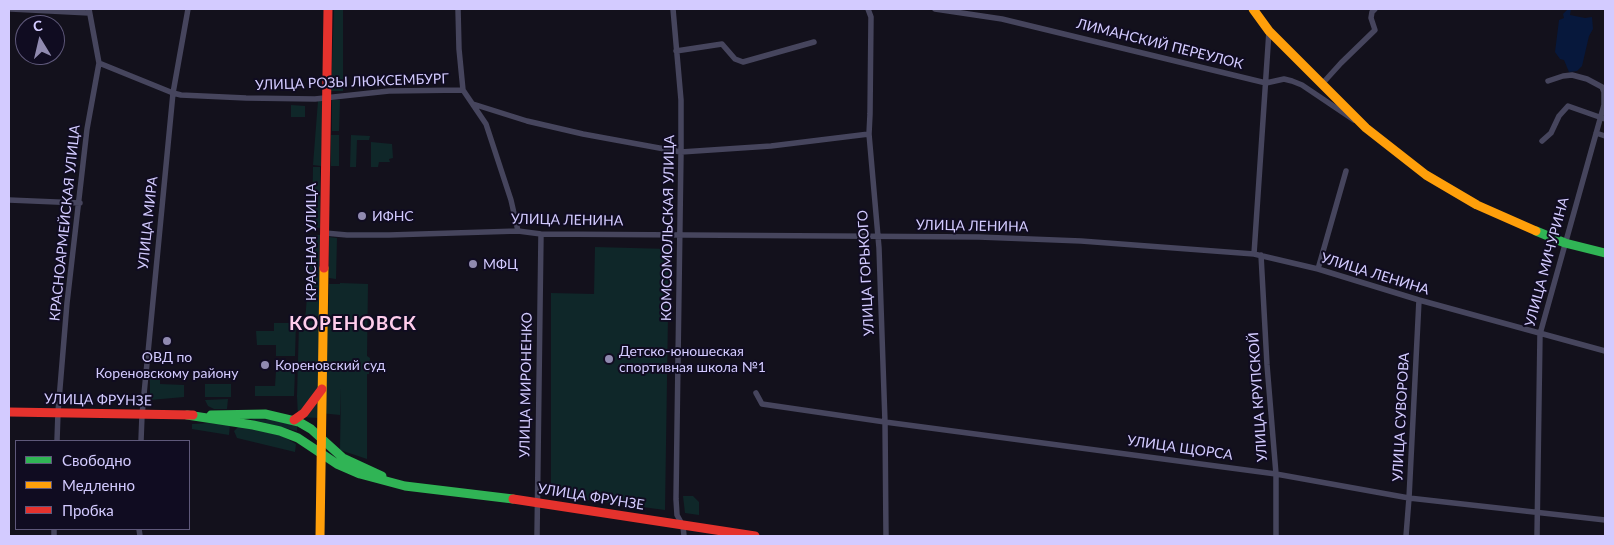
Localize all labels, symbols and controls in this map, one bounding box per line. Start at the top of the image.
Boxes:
north arrow [15,15,65,65]
street label: ЛИМАНСКИЙ ПЕРЕУЛОК [1075,15,1245,73]
text: С [32,17,44,35]
street label: УЛИЦА РОЗЫ ЛЮКСЕМБУРГ [255,70,449,94]
street label: КРАСНОАРМЕЙСКАЯ УЛИЦА [46,124,84,322]
street label: КОМСОМОЛЬСКАЯ УЛИЦА [658,135,678,321]
street label: УЛИЦА МИРА [135,176,161,270]
street label: КРАСНАЯ УЛИЦА [303,183,319,301]
street label: УЛИЦА МИЧУРИНА [1522,195,1572,329]
place label: ИФНС [372,208,414,224]
marker: ИФНС [356,210,368,222]
street label: УЛИЦА ГОРЬКОГО [854,210,878,336]
street label: УЛИЦА ЛЕНИНА [511,211,623,229]
street label: УЛИЦА ЛЕНИНА [916,217,1028,235]
street label: УЛИЦА ЛЕНИНА [1319,250,1431,298]
place label: МФЦ [483,256,518,272]
marker: МФЦ [467,258,479,270]
street label: УЛИЦА МИРОНЕНКО [516,312,536,458]
district label: КОРЕНОВСК [288,313,418,335]
street label: УЛИЦА КРУПСКОЙ [1245,332,1271,462]
marker: ОВД по Кореновскому району [161,335,173,347]
place label: Детско-юношеская спортивная школа №1 [619,343,766,376]
place label: ОВД по Кореновскому району [96,349,238,382]
street label: УЛИЦА СУВОРОВА [1389,352,1413,482]
marker: Детско-юношеская спортивная школа №1 [603,353,615,365]
place label: Кореновский суд [275,357,385,373]
marker: Кореновский суд [259,359,271,371]
street label: УЛИЦА ФРУНЗЕ [44,391,152,409]
street label: УЛИЦА ЩОРСА [1126,432,1234,464]
legend [15,440,190,530]
text: Свободно [62,451,131,469]
text: Медленно [62,476,135,494]
street label: УЛИЦА ФРУНЗЕ [536,480,646,514]
text: Пробка [62,501,114,519]

